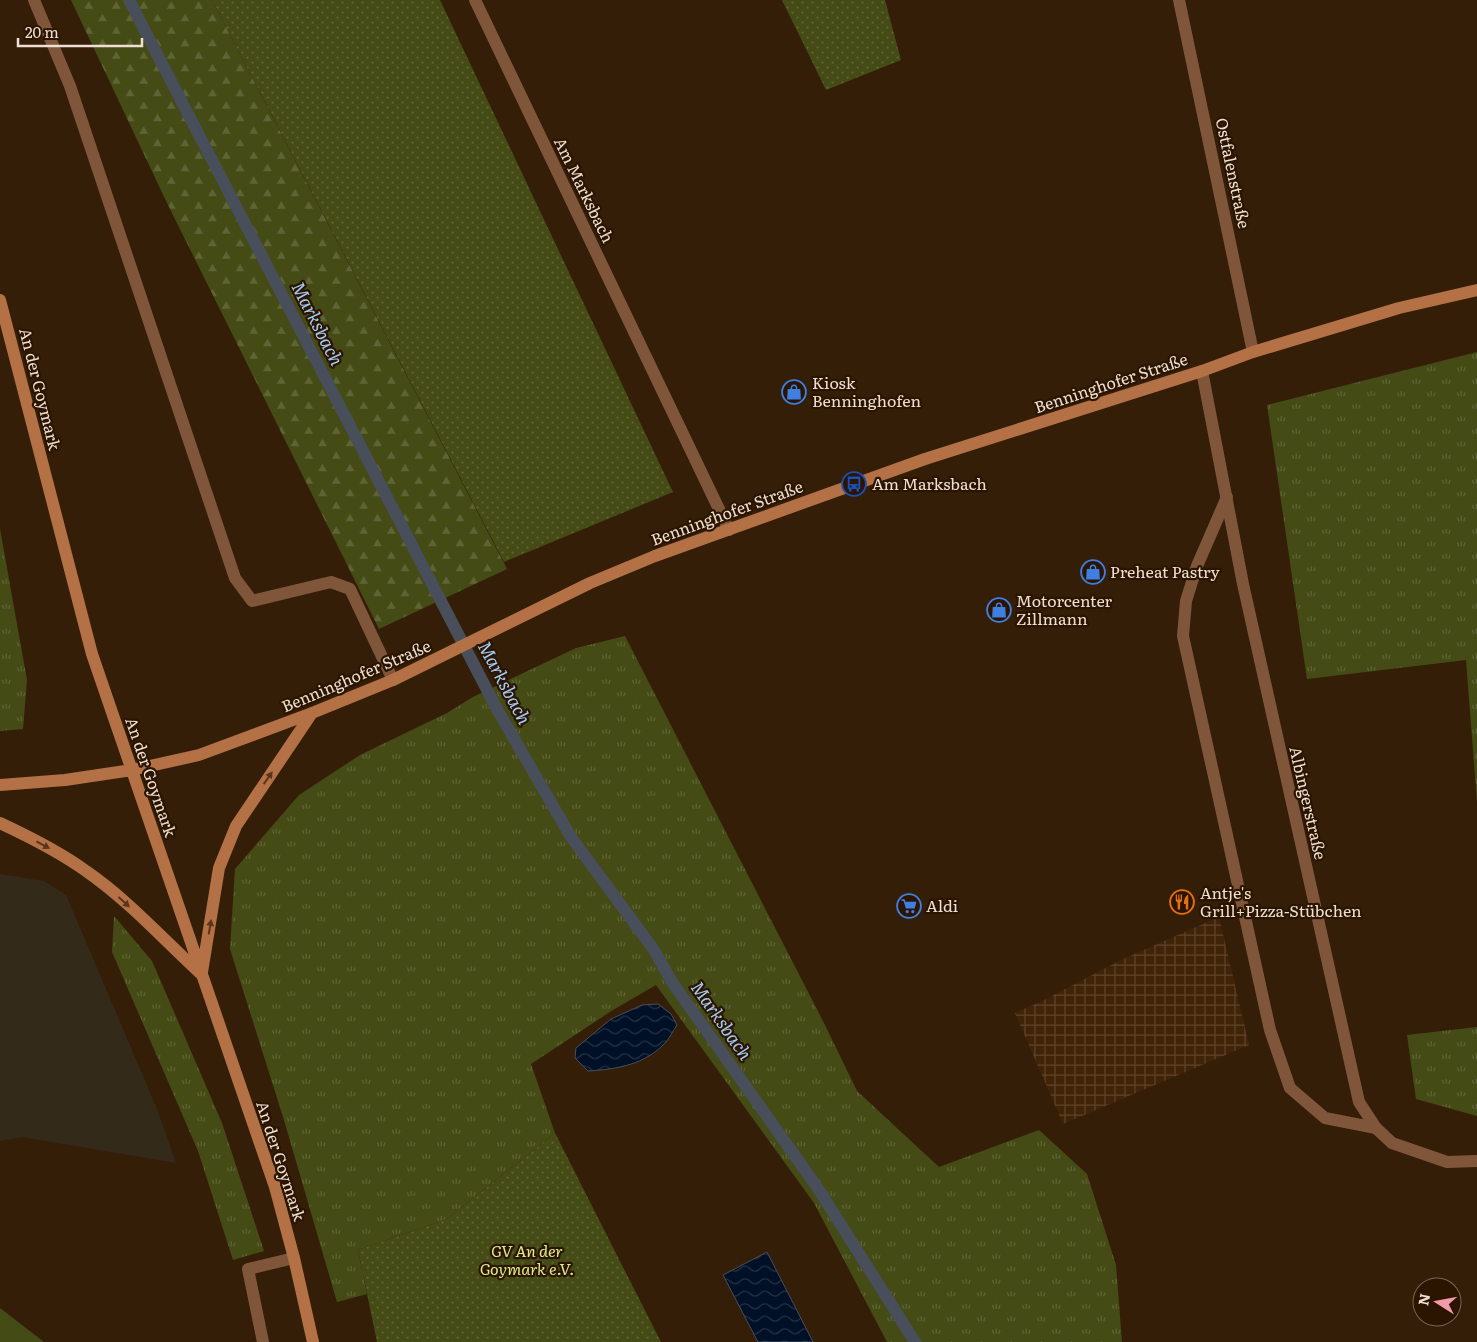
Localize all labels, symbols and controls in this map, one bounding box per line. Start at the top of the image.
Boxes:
scale bar [18,15,141,47]
text: 20 m [25,20,59,43]
street label: Ostfalenstraße [1211,115,1257,230]
street label: Am Marksbach [549,133,621,247]
water label: Marksbach [286,277,351,370]
street label: An der Goymark [14,325,68,453]
street label: Benninghofer Straße [1031,346,1191,418]
place label: Kiosk Benninghofen [812,370,921,412]
shop icon: Kiosk Benninghofen [781,379,807,405]
bus stop icon: Am Marksbach [841,471,867,497]
place label: Am Marksbach [872,471,987,495]
street label: Benninghofer Straße [647,473,806,551]
shop icon: Preheat Pastry [1080,559,1106,585]
place label: Preheat Pastry [1110,559,1221,583]
place label: Motorcenter Zillmann [1016,588,1113,630]
shop icon: Motorcenter Zillmann [986,597,1012,623]
street label: Benninghofer Straße [277,633,434,717]
water label: Marksbach [472,636,539,729]
street label: An der Goymark [120,714,184,840]
street label: Albingerstraße [1284,744,1334,862]
one-way arrow [263,771,273,785]
one-way arrow [36,841,51,849]
place label: Antje's Grill+Pizza-Stübchen [1200,880,1362,922]
restaurant icon: Antje's Grill+Pizza-Stübchen [1169,889,1195,915]
supermarket icon: Aldi [896,893,922,919]
place label: Aldi [926,893,958,917]
one-way arrow [118,897,131,908]
one-way arrow [206,918,214,934]
water label: Marksbach [685,975,760,1065]
street label: An der Goymark [251,1097,313,1224]
park label: GV An der Goymark e.V. [480,1238,574,1280]
north arrow [1412,1277,1462,1327]
text: N [1412,1291,1434,1307]

